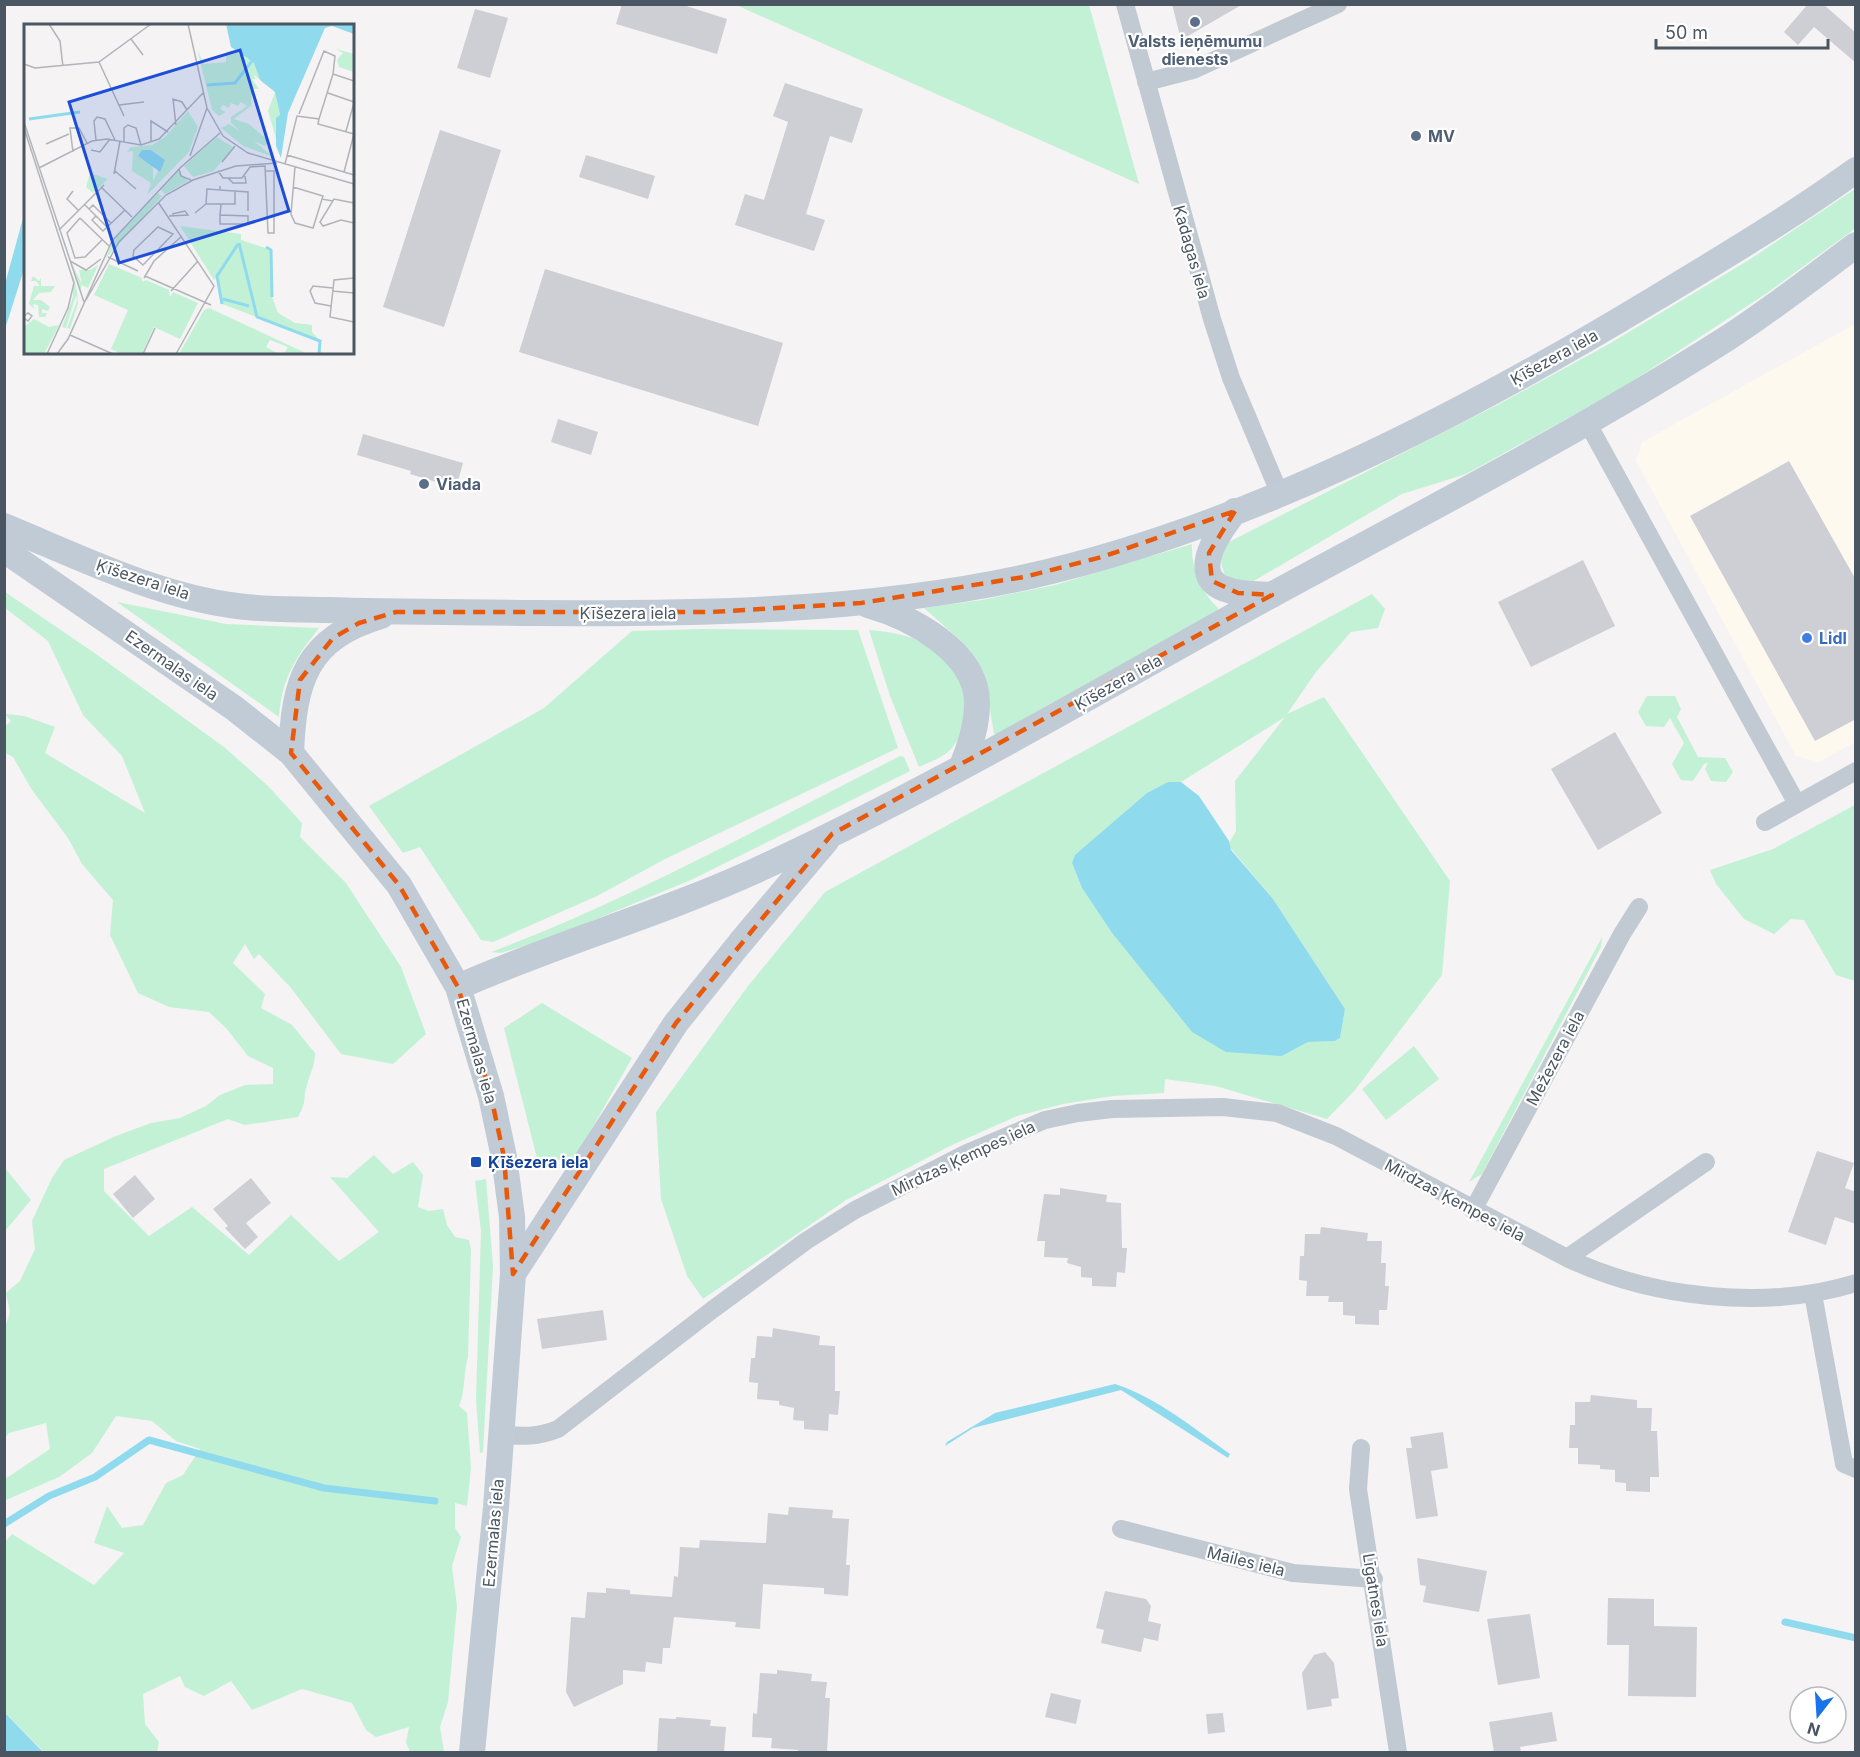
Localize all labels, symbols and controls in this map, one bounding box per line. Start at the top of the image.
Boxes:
scale bar [1656,12,1828,50]
marker: Valsts ieņēmumu dienests [1188,15,1202,29]
text: 50 m [1665,22,1708,43]
inset map [24,24,354,354]
place label: Valsts ieņēmumu dienests [1128,31,1262,69]
place label: MV [1428,126,1455,146]
marker: MV [1409,129,1423,143]
street label: Kadagas iela [1169,203,1215,301]
street label: Ķīšezera iela [1507,325,1601,389]
place label: Viada [436,474,481,494]
marker: Viada [417,477,431,491]
street label: Ķīšezera iela [94,554,192,604]
street label: Ķīšezera iela [579,603,677,623]
street label: Ezermalas iela [122,626,222,704]
place label: Lidl [1819,628,1847,648]
marker: Lidl [1800,631,1814,645]
street label: Ķīšezera iela [1071,650,1165,714]
street label: Ezermalas iela [452,996,502,1106]
street label: Mežezera iela [1522,1007,1588,1109]
street label: Mirdzas Ķempes iela [888,1116,1038,1200]
place label: Ķīšezera iela [488,1152,589,1172]
street label: Mirdzas Ķempes iela [1381,1154,1529,1246]
marker: Ķīšezera iela [469,1155,483,1169]
street label: Ezermalas iela [478,1478,508,1588]
street label: Mailes iela [1205,1542,1287,1580]
street label: Līgatnes iela [1359,1552,1393,1648]
north arrow [1788,1685,1848,1745]
text: N [1805,1718,1822,1741]

